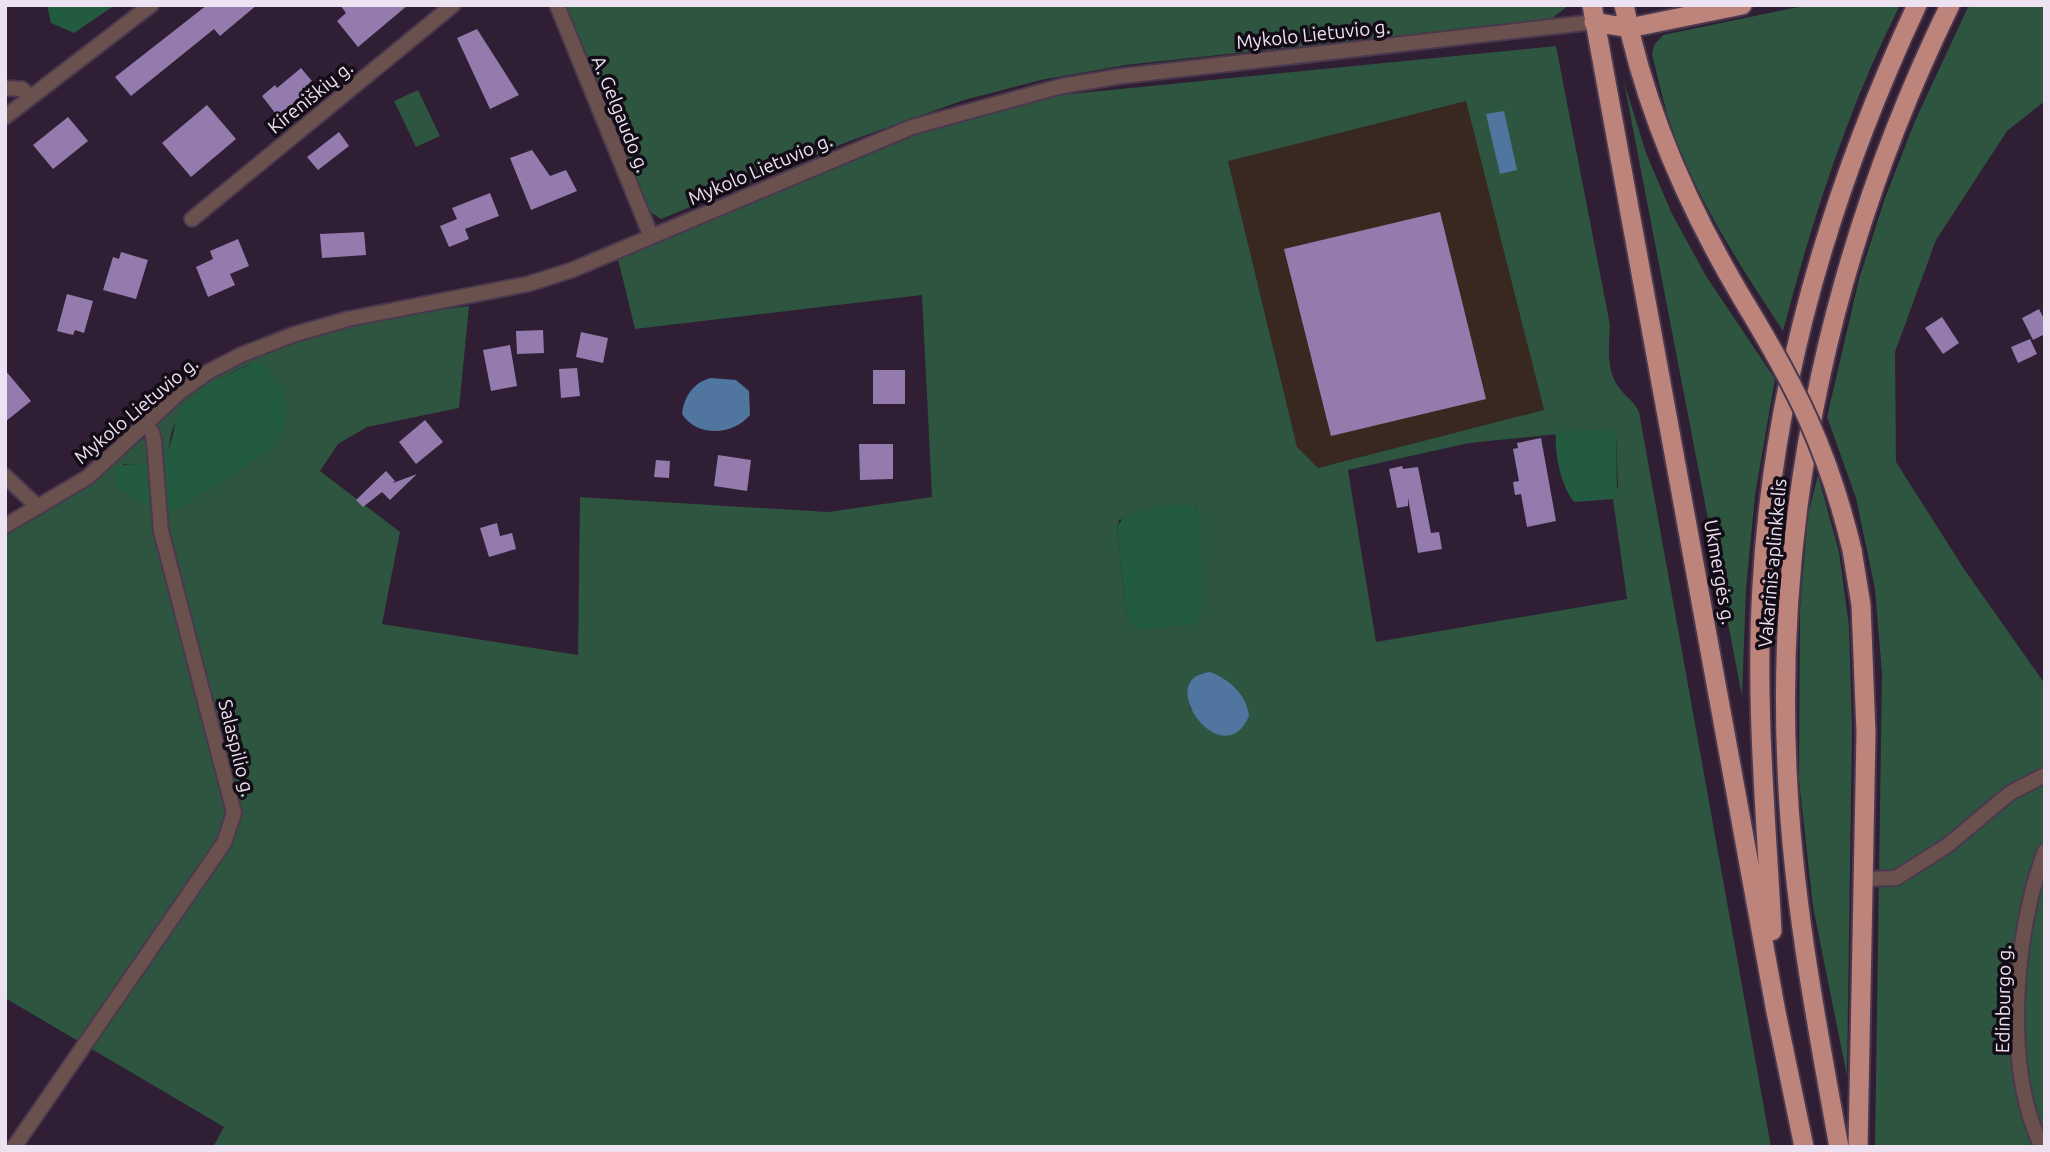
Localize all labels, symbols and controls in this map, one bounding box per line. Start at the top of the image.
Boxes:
street label: Mykolo Lietuvio g. [1235,15,1391,53]
street label: A. Gelgaudo g. [588,53,654,175]
street label: Kireniškių g. [263,56,357,138]
street label: Mykolo Lietuvio g. [685,129,835,209]
street label: Mykolo Lietuvio g. [70,352,202,468]
street label: Vakarinis aplinkkelis [1754,478,1790,648]
street label: Ukmergės g. [1700,518,1740,626]
street label: Salaspilio g. [214,697,260,799]
street label: Edinburgo g. [1991,945,2015,1053]

